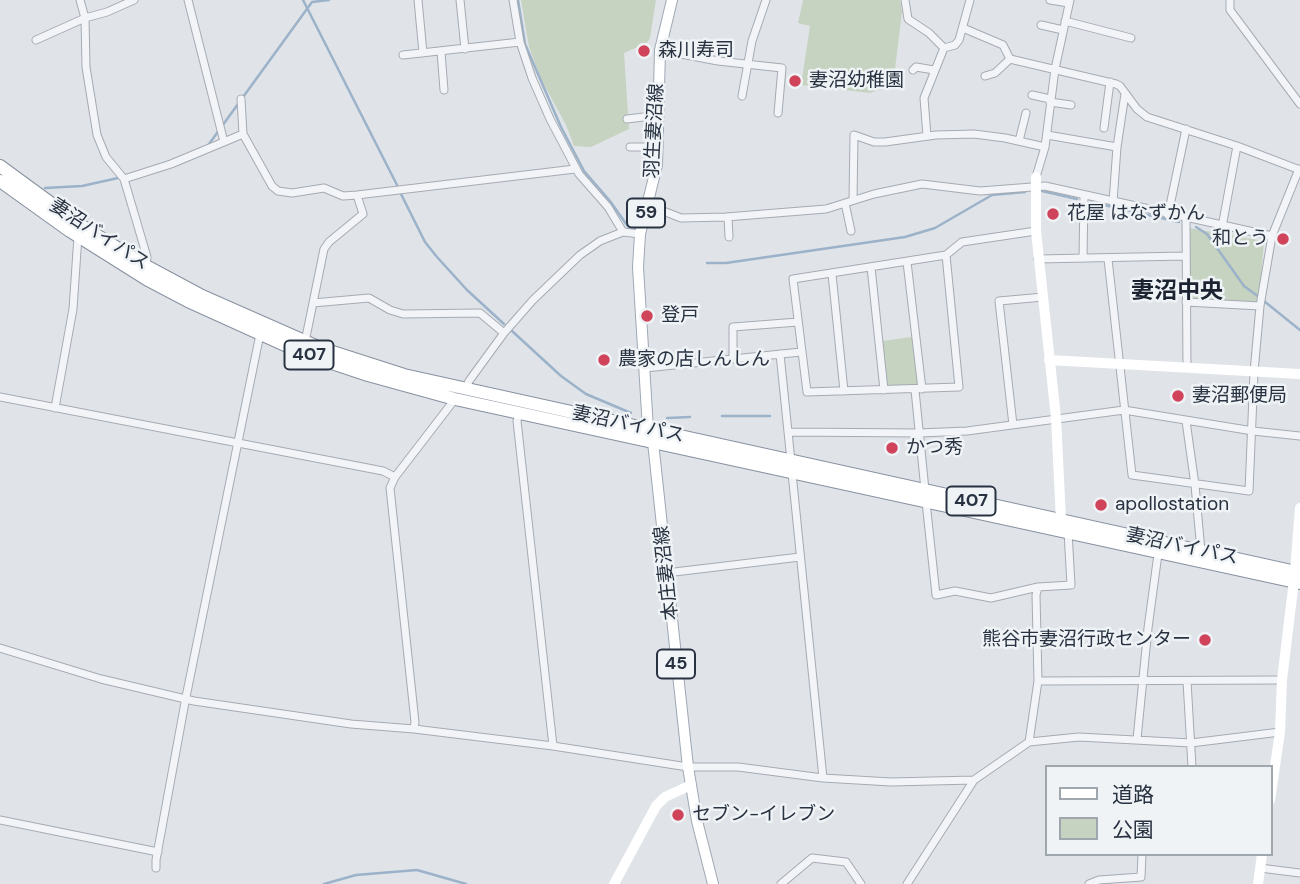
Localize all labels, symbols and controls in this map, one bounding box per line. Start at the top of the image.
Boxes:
place label: 森川寿司 [658,40,734,62]
marker: 森川寿司 [636,43,652,59]
place label: 妻沼幼稚園 [809,70,904,92]
marker: 妻沼幼稚園 [787,73,803,89]
street label: 羽生妻沼線 [641,83,669,179]
street label: 妻沼バイパス [45,194,153,276]
road number: 59 [627,198,665,228]
place label: 花屋 はなずかん [1067,203,1205,225]
marker: 花屋 はなずかん [1045,206,1061,222]
place label: 和とう [1212,228,1269,250]
marker: 和とう [1275,231,1291,247]
district label: 妻沼中央 [1131,278,1223,306]
place label: 登戸 [661,305,699,327]
marker: 登戸 [639,308,655,324]
road number: 407 [284,340,334,370]
place label: 農家の店しんしん [618,349,770,371]
marker: 農家の店しんしん [596,352,612,368]
place label: 妻沼郵便局 [1192,385,1287,407]
marker: 妻沼郵便局 [1170,388,1186,404]
street label: 妻沼バイパス [570,402,686,448]
place label: かつ秀 [906,437,963,459]
marker: かつ秀 [884,440,900,456]
road number: 407 [946,486,996,516]
place label: apollostation [1115,494,1229,516]
marker: apollostation [1093,497,1109,513]
street label: 妻沼バイパス [1124,524,1240,570]
street label: 本庄妻沼線 [651,525,683,621]
place label: 熊谷市妻沼行政センター [982,629,1191,651]
marker: 熊谷市妻沼行政センター [1197,632,1213,648]
road number: 45 [657,650,695,678]
legend [1044,765,1272,856]
text: 道路 [1112,781,1154,809]
place label: セブン-イレブン [692,804,835,826]
marker: セブン-イレブン [670,807,686,823]
text: 公園 [1112,816,1154,844]

